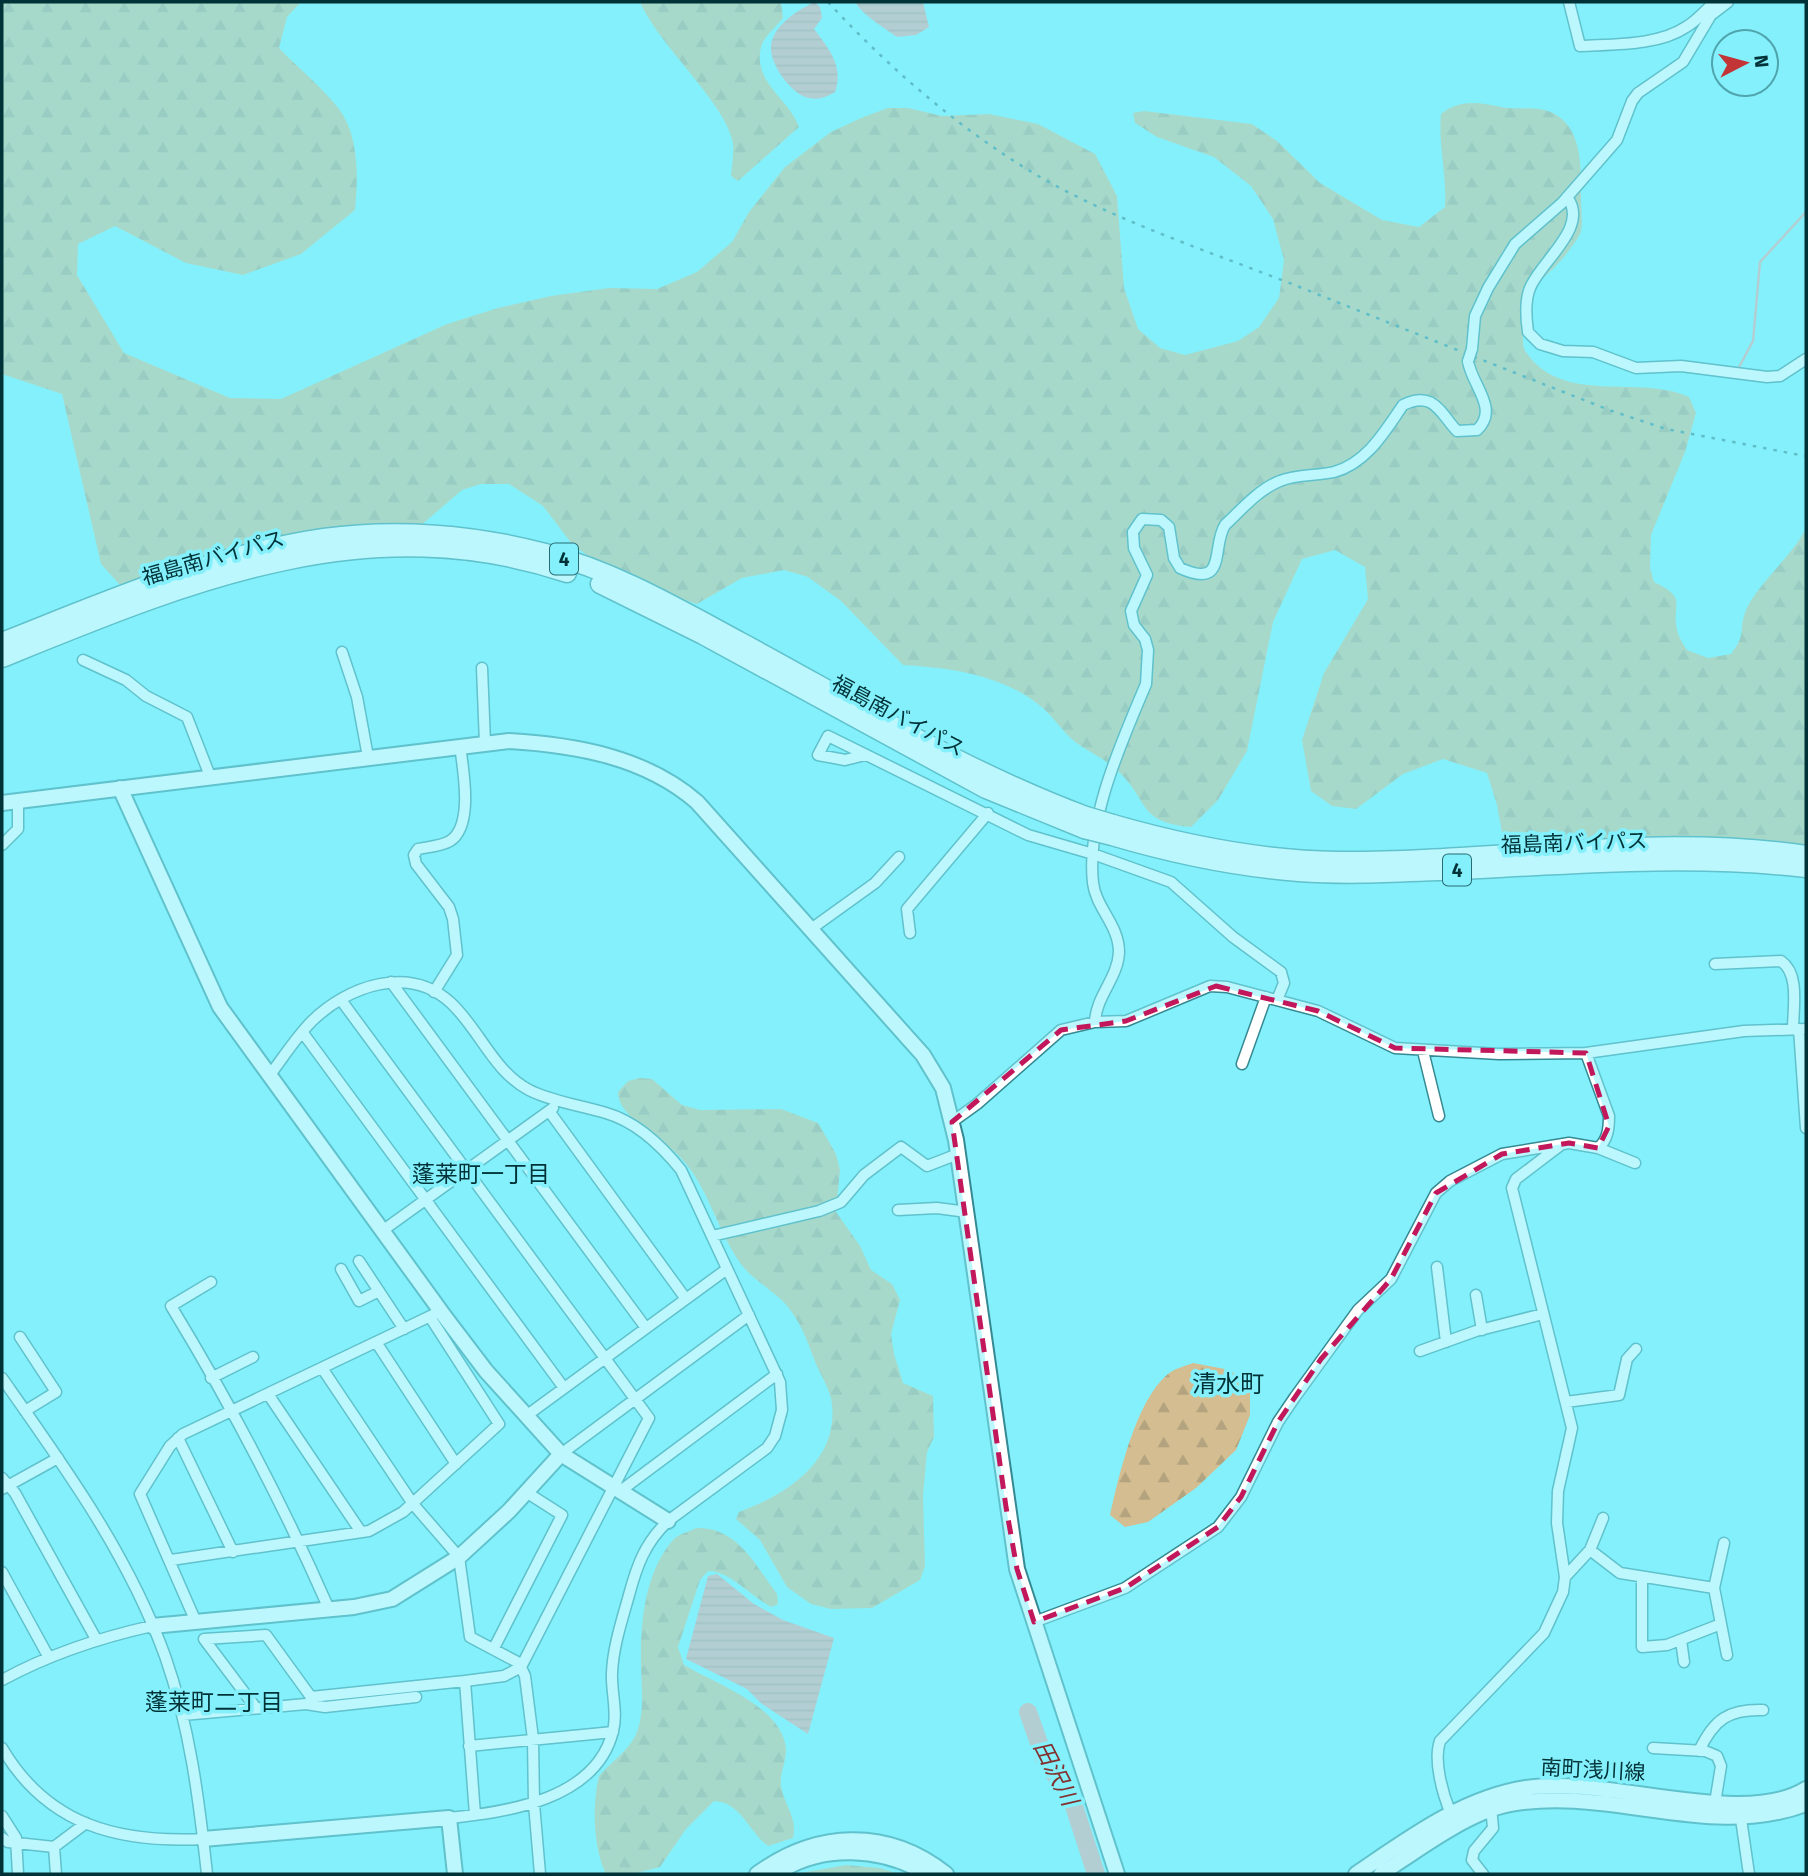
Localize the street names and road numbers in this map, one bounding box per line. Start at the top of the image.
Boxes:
street label: 福島南バイパス [139,525,287,591]
road number: 4 [550,544,578,574]
street label: 福島南バイパス [827,670,969,762]
street label: 福島南バイパス [1500,827,1648,859]
road number: 4 [1443,855,1471,886]
street label: 南町浅川線 [1540,1754,1646,1786]

